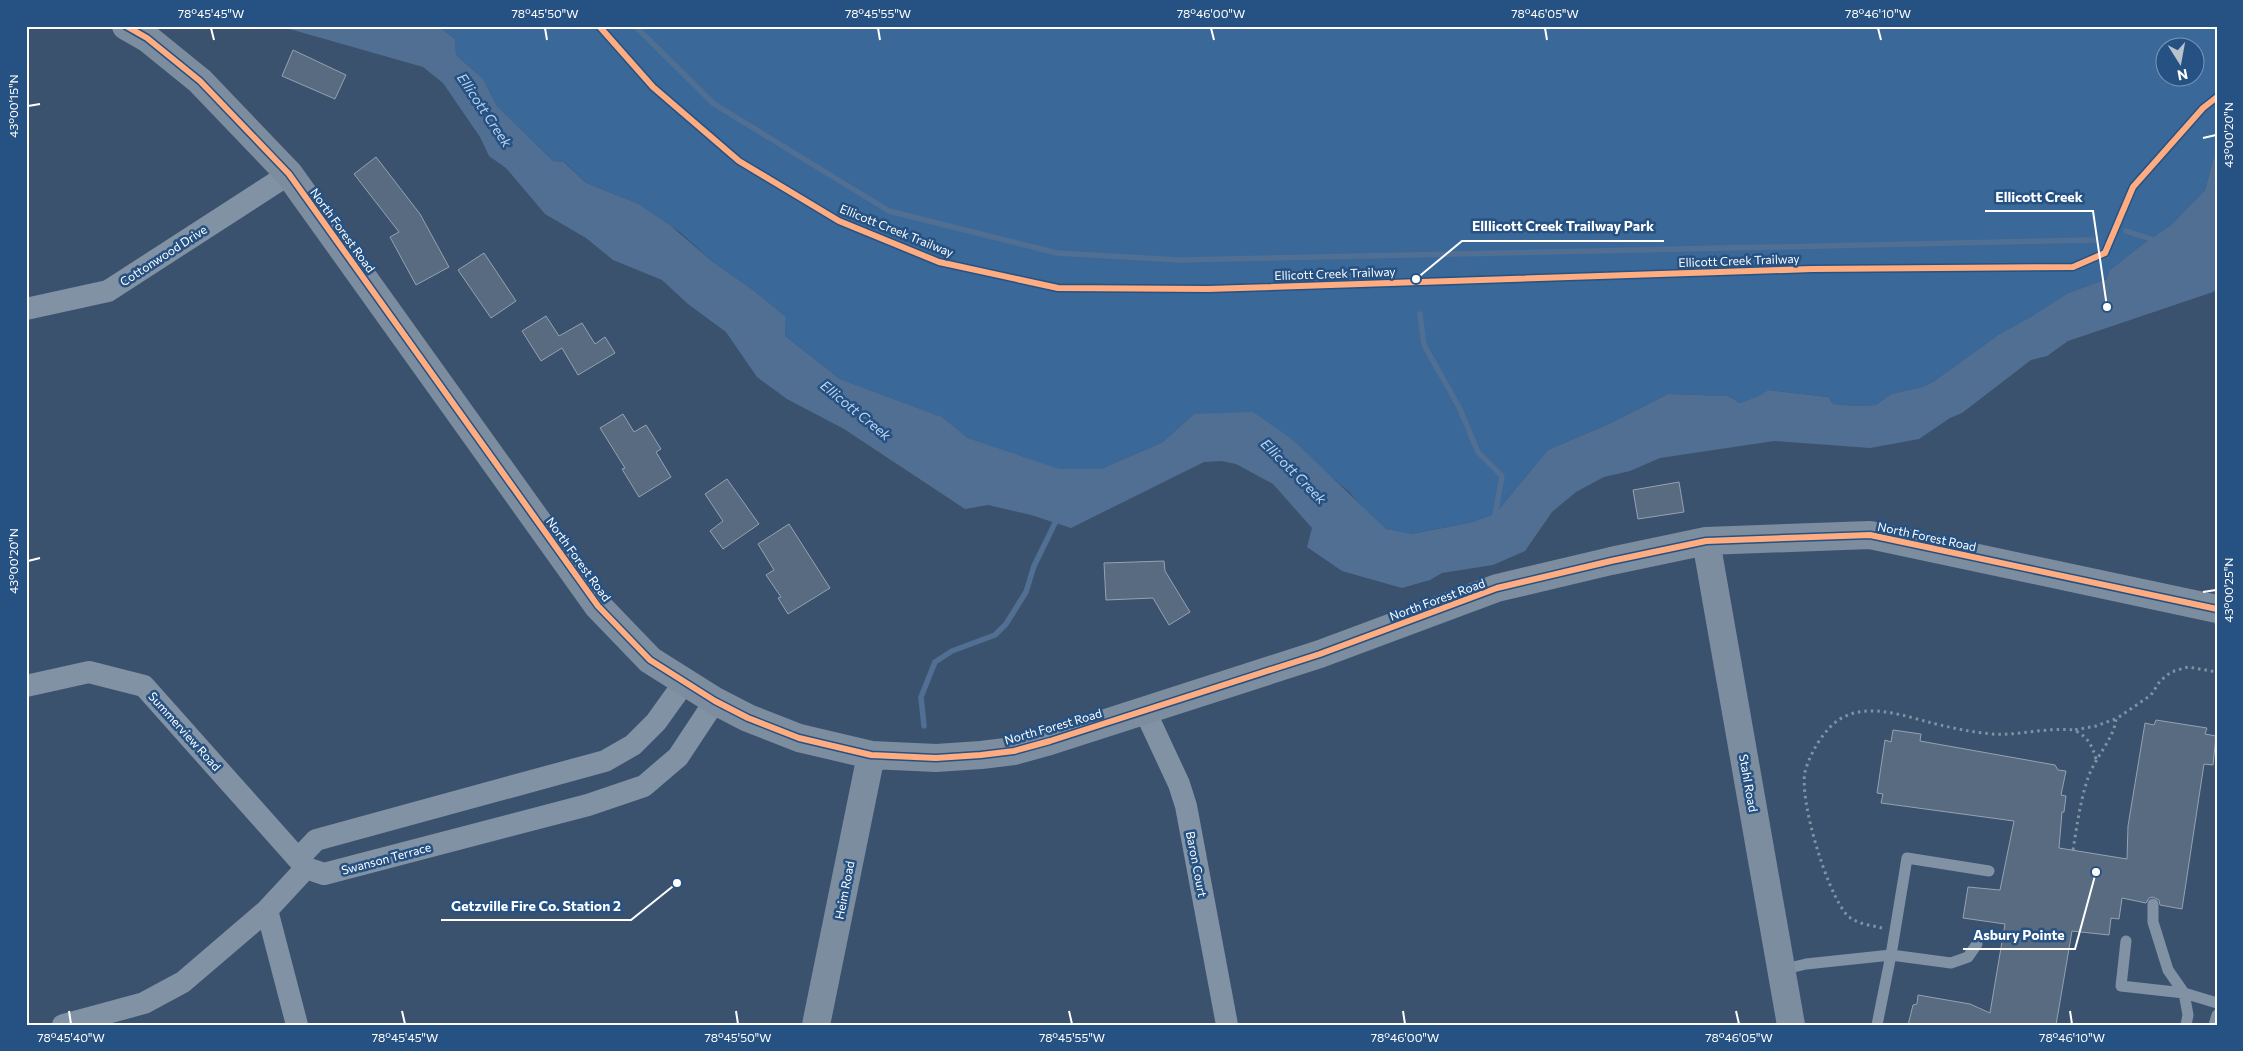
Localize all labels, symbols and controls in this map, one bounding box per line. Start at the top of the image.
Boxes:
text: 78°45'45"W [178,6,244,20]
text: 78°45'50"W [511,6,579,20]
text: 78°45'55"W [845,6,911,20]
text: 78°46'00"W [1177,6,1245,20]
text: 78°46'05"W [1511,6,1579,20]
text: 78°46'10"W [1845,6,1911,20]
north arrow [2156,38,2206,88]
text: N [2176,66,2189,85]
water label: Ellicott Creek [454,70,516,151]
text: 43°00'15"N [6,74,20,138]
text: 43°00'20"N [2221,102,2235,168]
callout: Ellicott Creek [1985,182,2093,211]
street label: North Forest Road [308,185,378,275]
text: Ellicott Creek [1995,188,2083,205]
street label: Ellicott Creek Trailway [838,201,956,259]
callout: Elllicott Creek Trailway Park [1462,212,1664,241]
text: Elllicott Creek Trailway Park [1472,217,1654,234]
street label: Cottonwood Drive [117,222,209,288]
street label: Ellicott Creek Trailway [1678,251,1800,269]
street label: Ellicott Creek Trailway [1274,264,1396,282]
water label: Ellicott Creek [817,376,895,444]
water label: Ellicott Creek [1258,435,1331,508]
street label: North Forest Road [544,514,614,604]
street label: North Forest Road [1876,519,1978,553]
text: 43°00'20"N [6,528,20,594]
text: 43°00'25"N [2221,558,2235,622]
street label: North Forest Road [1387,575,1487,623]
street label: Summerview Road [146,689,224,773]
street label: North Forest Road [1003,705,1103,747]
street label: Stahl Road [1737,753,1761,813]
street label: Baron Court [1184,830,1210,898]
street label: Swanson Terrace [340,839,432,877]
street label: Heim Road [831,860,857,920]
callout: Getzville Fire Co. Station 2 [441,891,631,920]
text: Getzville Fire Co. Station 2 [451,897,621,914]
callout: Asbury Pointe [1963,920,2075,949]
text: Asbury Pointe [1973,926,2065,943]
text: 78°45'40"W [37,1030,105,1044]
text: 78°45'45"W [372,1030,438,1044]
text: 78°45'50"W [704,1030,772,1044]
text: 78°45'55"W [1039,1030,1105,1044]
text: 78°46'00"W [1371,1030,1439,1044]
text: 78°46'05"W [1705,1030,1773,1044]
text: 78°46'10"W [2039,1030,2105,1044]

